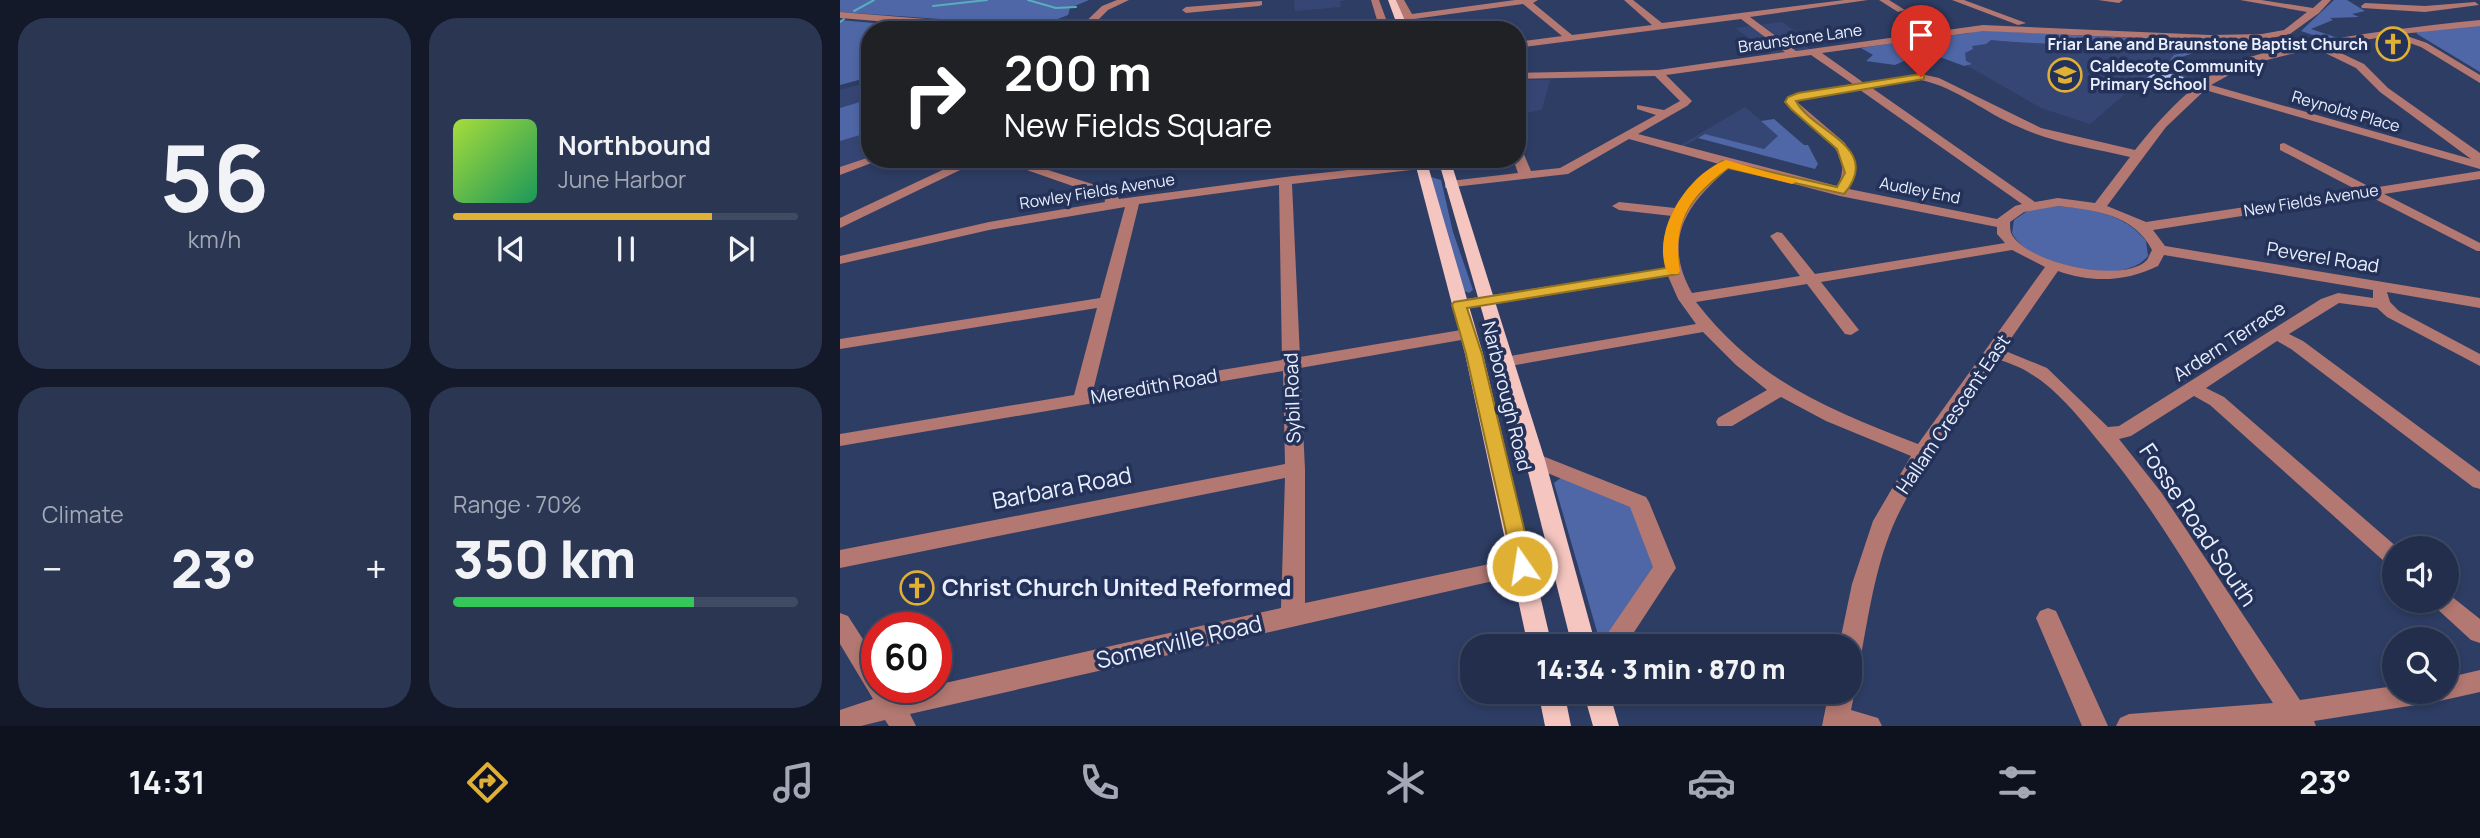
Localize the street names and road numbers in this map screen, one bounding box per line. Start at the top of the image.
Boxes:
street label: Braunstone Lane [1737,18,1863,58]
street label: Reynolds Place [2289,85,2403,137]
street label: Rowley Fields Avenue [1018,168,1176,214]
street label: Audley End [1878,171,1962,209]
street label: New Fields Avenue [2242,178,2380,222]
street label: Peverel Road [2265,235,2381,279]
street label: Ardern Terrace [2168,295,2290,387]
street label: Narborough Road [1476,318,1538,474]
street label: Hallam Crescent East [1890,329,2016,499]
street label: Sybil Road [1277,352,1307,444]
street label: Meredith Road [1089,362,1219,410]
street label: Fosse Road South [2132,437,2265,612]
street label: Barbara Road [989,458,1134,516]
street label: Somerville Road [1093,606,1265,676]

